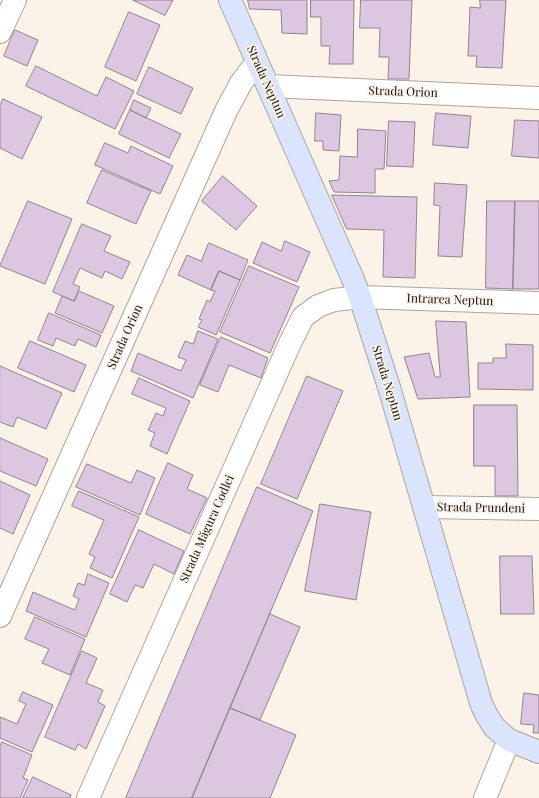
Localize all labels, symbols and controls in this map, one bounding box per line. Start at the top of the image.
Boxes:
street label: Strada Neptun [244,44,288,120]
street label: Strada Orion [368,84,438,100]
street label: Intrarea Neptun [406,291,494,309]
street label: Strada Orion [104,302,146,372]
street label: Strada Neptun [369,344,405,422]
street label: Strada Măgura Codlei [177,473,237,585]
street label: Strada Prundeni [437,500,525,516]

